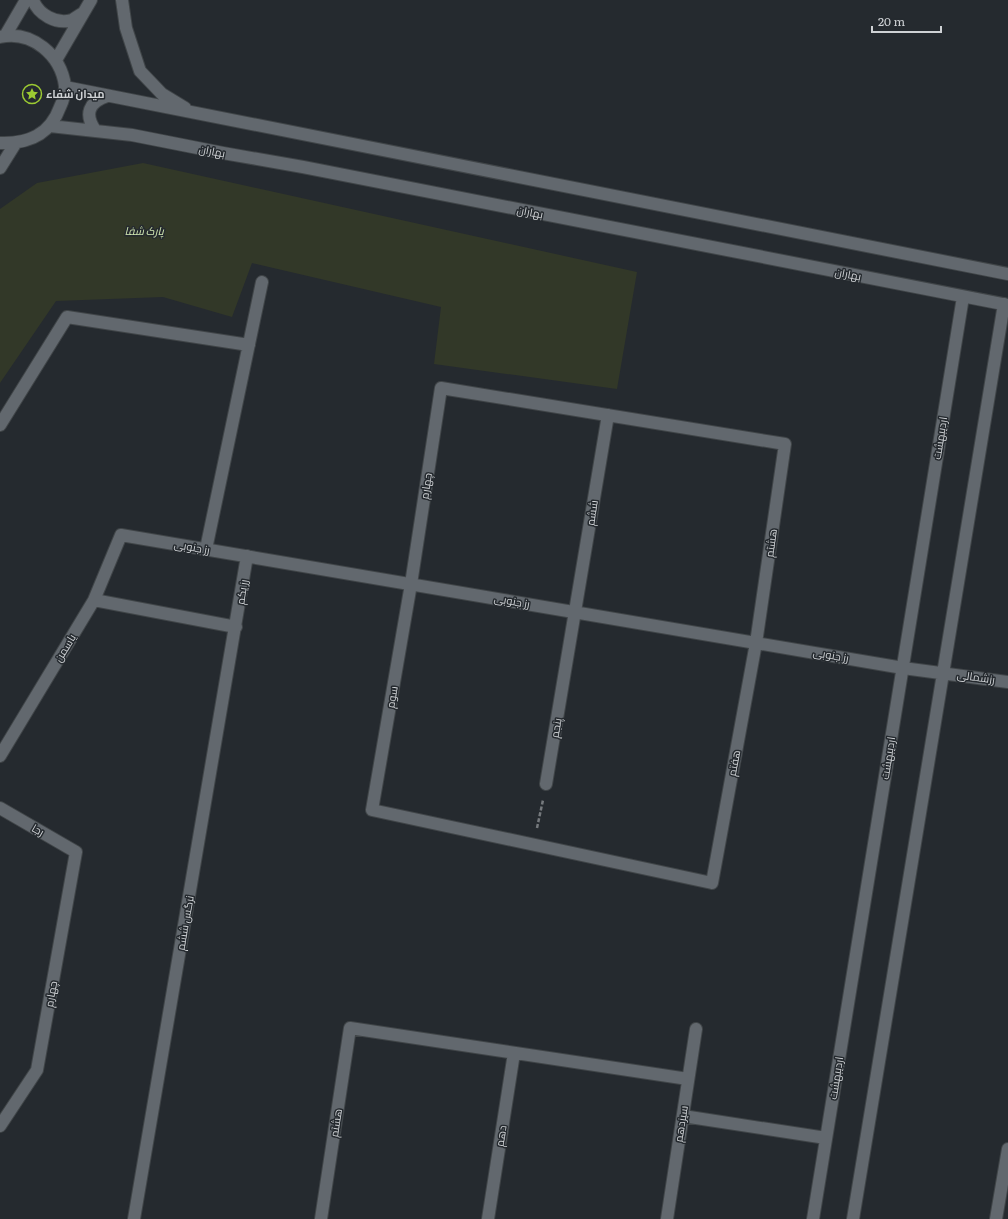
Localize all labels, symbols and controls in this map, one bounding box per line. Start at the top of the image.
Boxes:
scale bar [872,8,941,34]
text: 20 m [878,12,905,30]
place icon: میدان شفاء [21,83,43,105]
place label: میدان شفاء [46,85,105,101]
street label: بهاران [198,140,227,160]
street label: بهاران [516,201,545,221]
park label: پارک شفا [124,222,165,239]
street label: بهاران [834,263,863,283]
street label: اردیبهشت [928,415,950,460]
street label: چهارم [415,472,436,500]
street label: ششم [581,499,602,527]
street label: هشتم [760,528,781,558]
street label: رز جنوبی [173,535,212,557]
street label: رز یکم [231,578,252,606]
street label: رز جنوبی [493,589,532,611]
street label: یاسمن [49,630,79,665]
street label: رز جنوبی [812,643,851,665]
street label: رزشمالی [956,665,996,687]
street label: سوم [381,684,402,709]
street label: پنجم [545,717,566,739]
street label: اردیبهشت [876,735,898,780]
street label: هفتم [723,748,744,777]
street label: رجا [29,819,48,839]
street label: نرگس ششم [171,894,198,952]
street label: چهارم [40,979,61,1008]
street label: اردیبهشت [824,1055,846,1100]
street label: سیزدهم [669,1104,692,1144]
street label: هشتم [325,1107,346,1138]
street label: دهم [490,1124,511,1148]

